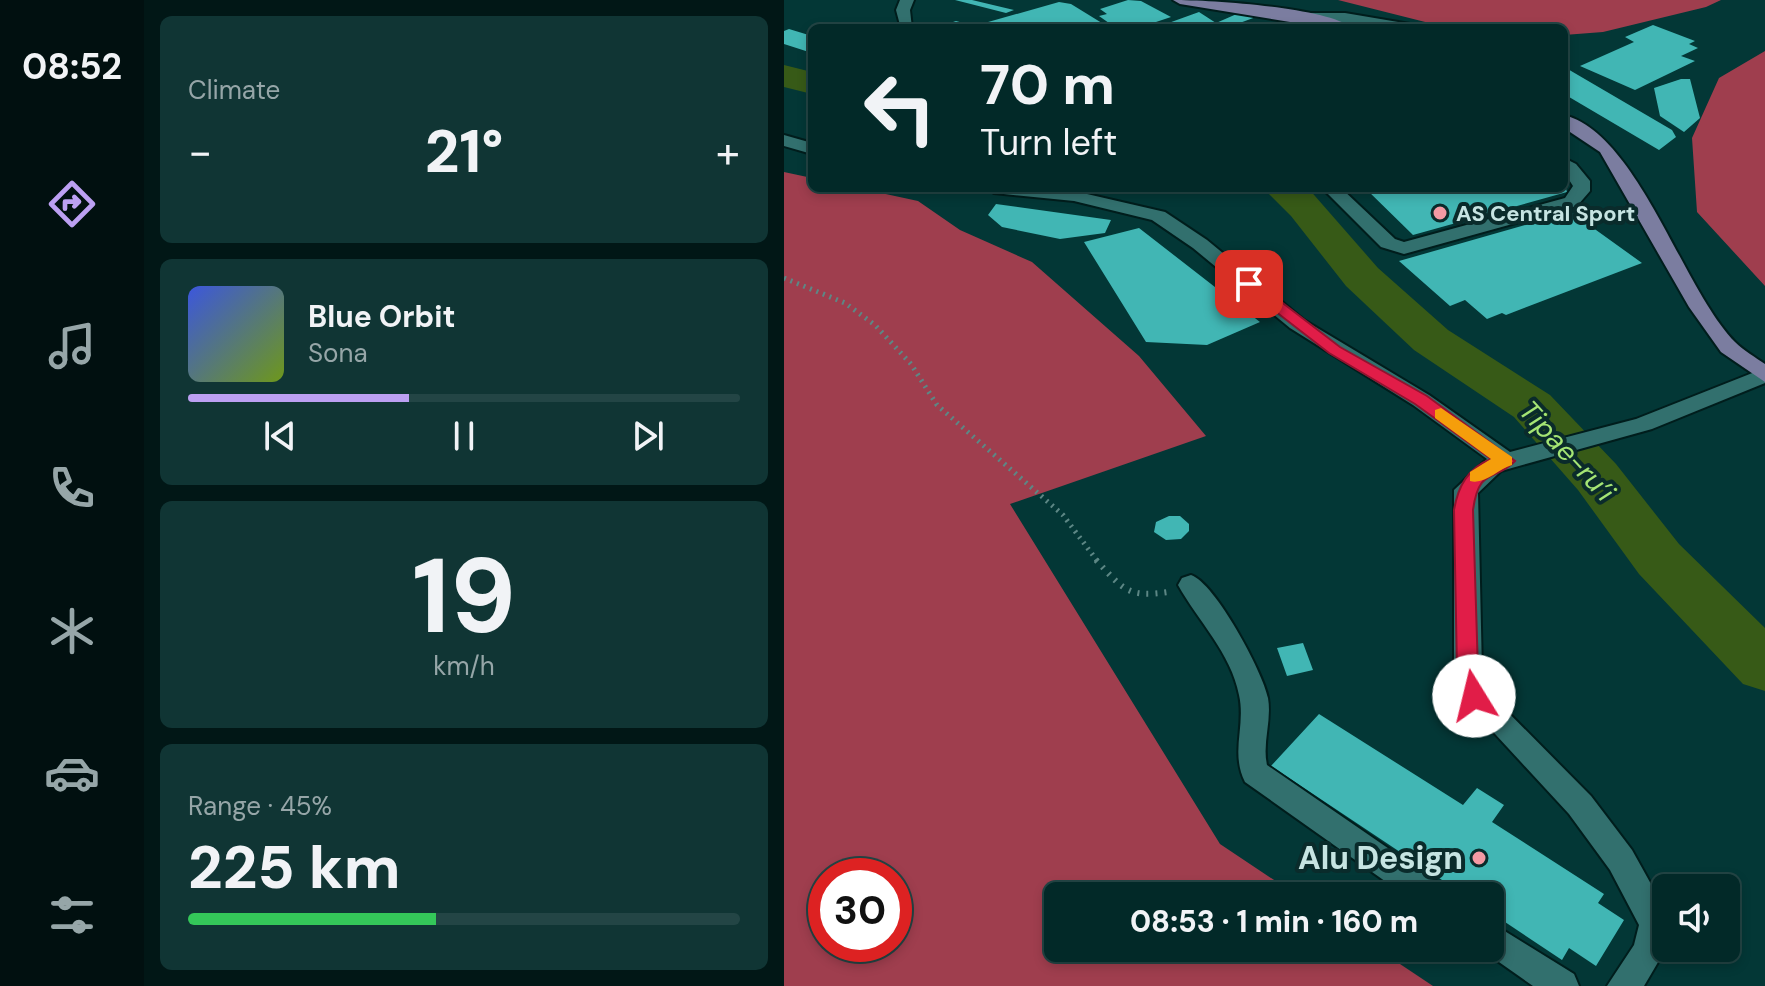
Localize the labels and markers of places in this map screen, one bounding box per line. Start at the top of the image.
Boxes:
place label: AS Central Sport [1456,199,1635,228]
marker: AS Central Sport [1431,204,1449,222]
pin [1215,250,1283,318]
place label: Alu Design [1298,837,1463,879]
marker: Alu Design [1470,849,1488,867]

